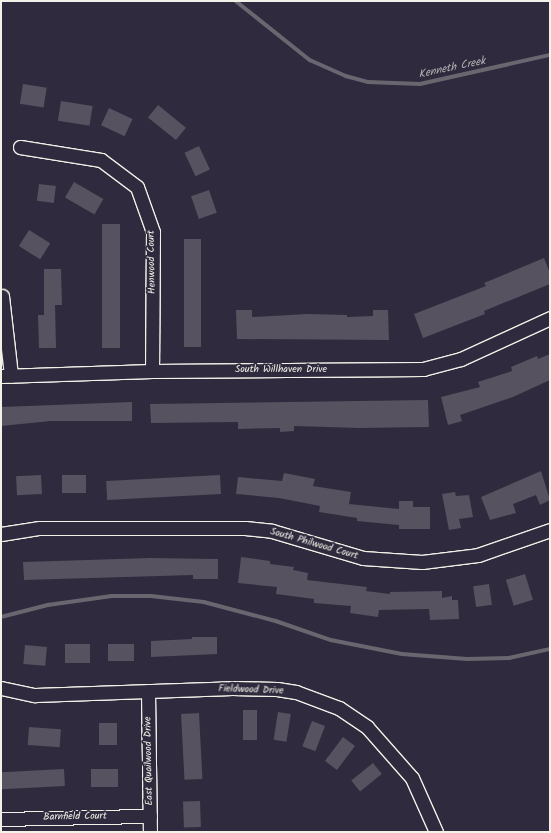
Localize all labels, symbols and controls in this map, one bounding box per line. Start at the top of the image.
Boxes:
water label: Kenneth Creek [417,54,487,82]
street label: Henwood Court [145,230,159,294]
street label: South Willhaven Drive [235,364,327,376]
street label: South Philwood Court [269,526,359,562]
street label: Fieldwood Drive [218,683,284,697]
street label: East Quailwood Drive [142,716,156,806]
street label: Barnfield Court [43,810,107,824]

